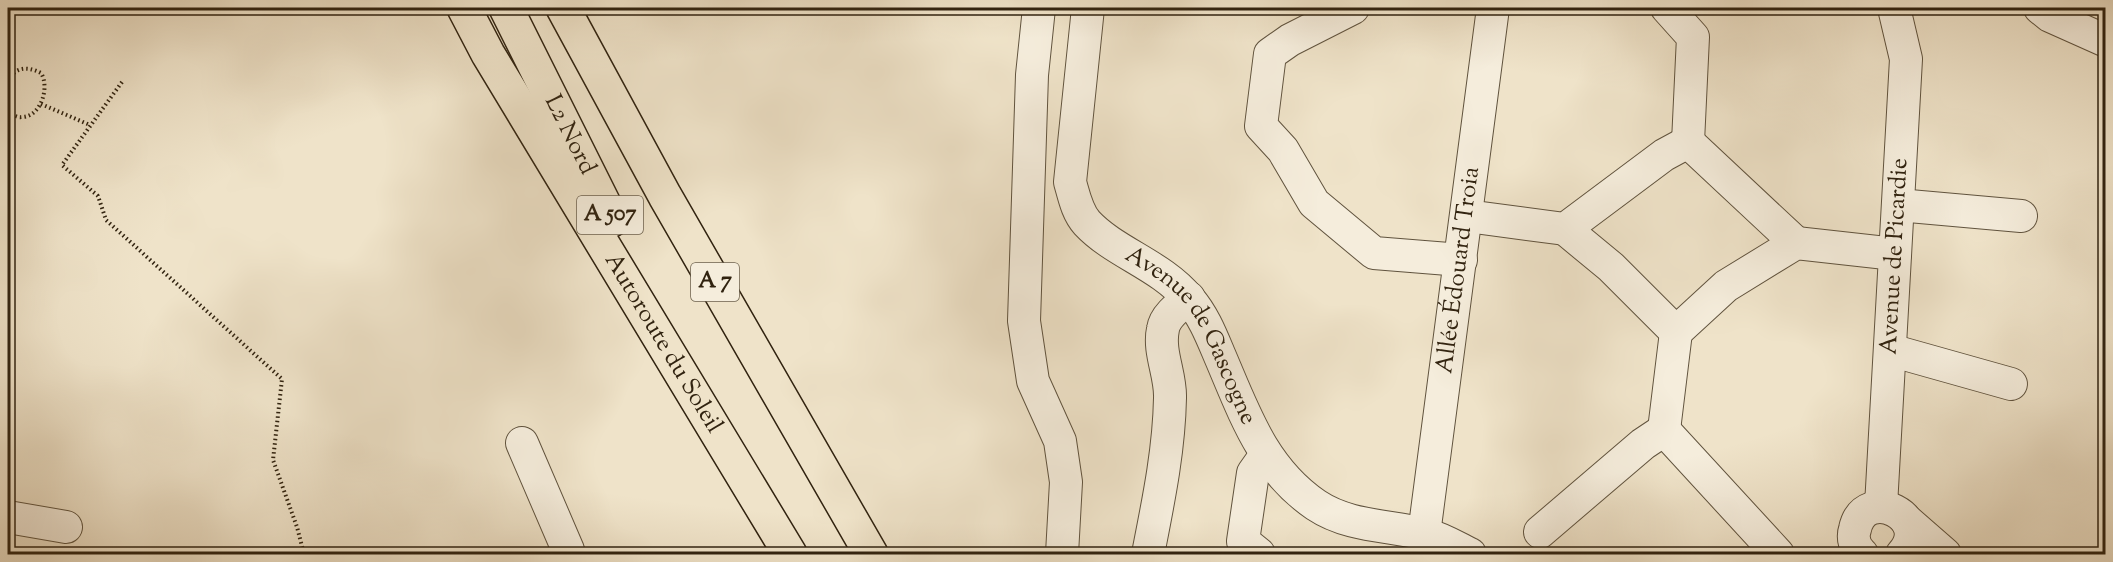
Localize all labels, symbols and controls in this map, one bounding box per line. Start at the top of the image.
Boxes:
street label: L2 Nord [535,89,604,181]
street label: Avenue de Picardie [1872,157,1917,356]
street label: Allée Édouard Troia [1428,165,1489,376]
road number: A 507 [577,196,643,234]
street label: Avenue de Gascogne [1118,238,1265,431]
street label: Autoroute du Soleil [595,247,731,440]
road number: A 7 [691,263,739,301]

